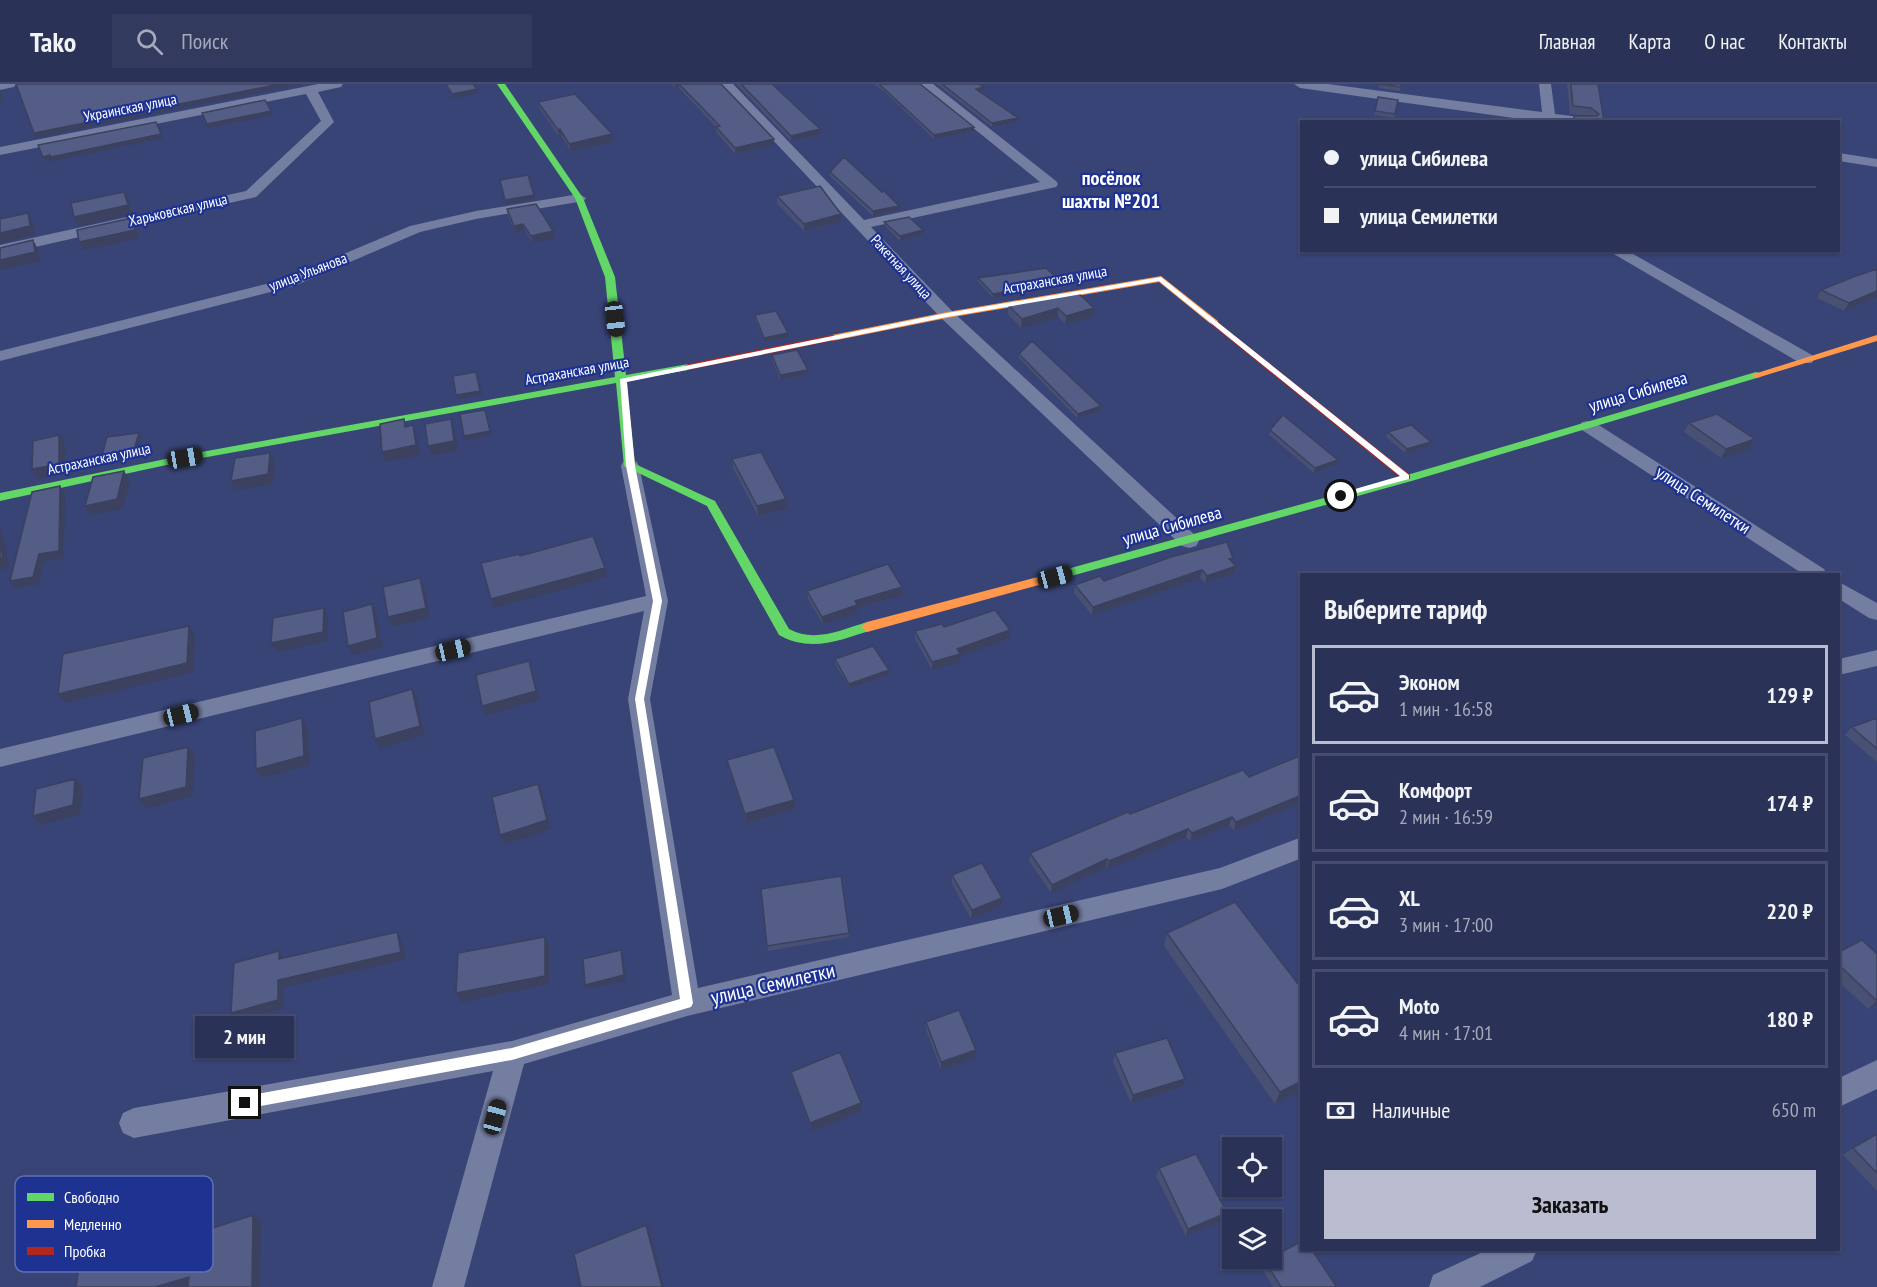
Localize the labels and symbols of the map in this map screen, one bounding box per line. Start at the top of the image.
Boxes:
street label: Украинская улица [82,89,178,126]
district label: посёлок шахты №201 [1062,165,1160,214]
street label: Харьковская улица [127,189,229,230]
street label: Ракетная улица [867,230,936,303]
street label: улица Ульянова [266,248,349,295]
street label: Астраханская улица [1002,261,1108,298]
car [604,300,626,338]
street label: Астраханская улица [524,352,630,389]
street label: улица Сибилева [1586,366,1690,417]
street label: Астраханская улица [46,438,152,479]
car [166,446,204,470]
street label: улица Семилетки [1651,460,1755,539]
route start [1327,482,1354,509]
street label: улица Сибилева [1120,500,1224,551]
car [1035,564,1075,590]
car [433,637,473,663]
car [161,702,201,728]
car [1041,903,1081,929]
street label: улица Семилетки [708,956,838,1011]
callout: 2 мин [196,1016,294,1058]
route end [231,1089,258,1116]
car [482,1097,508,1137]
legend [15,1176,213,1272]
text: Свободно [64,1187,119,1207]
text: Медленно [64,1214,122,1234]
text: Пробка [64,1241,106,1261]

